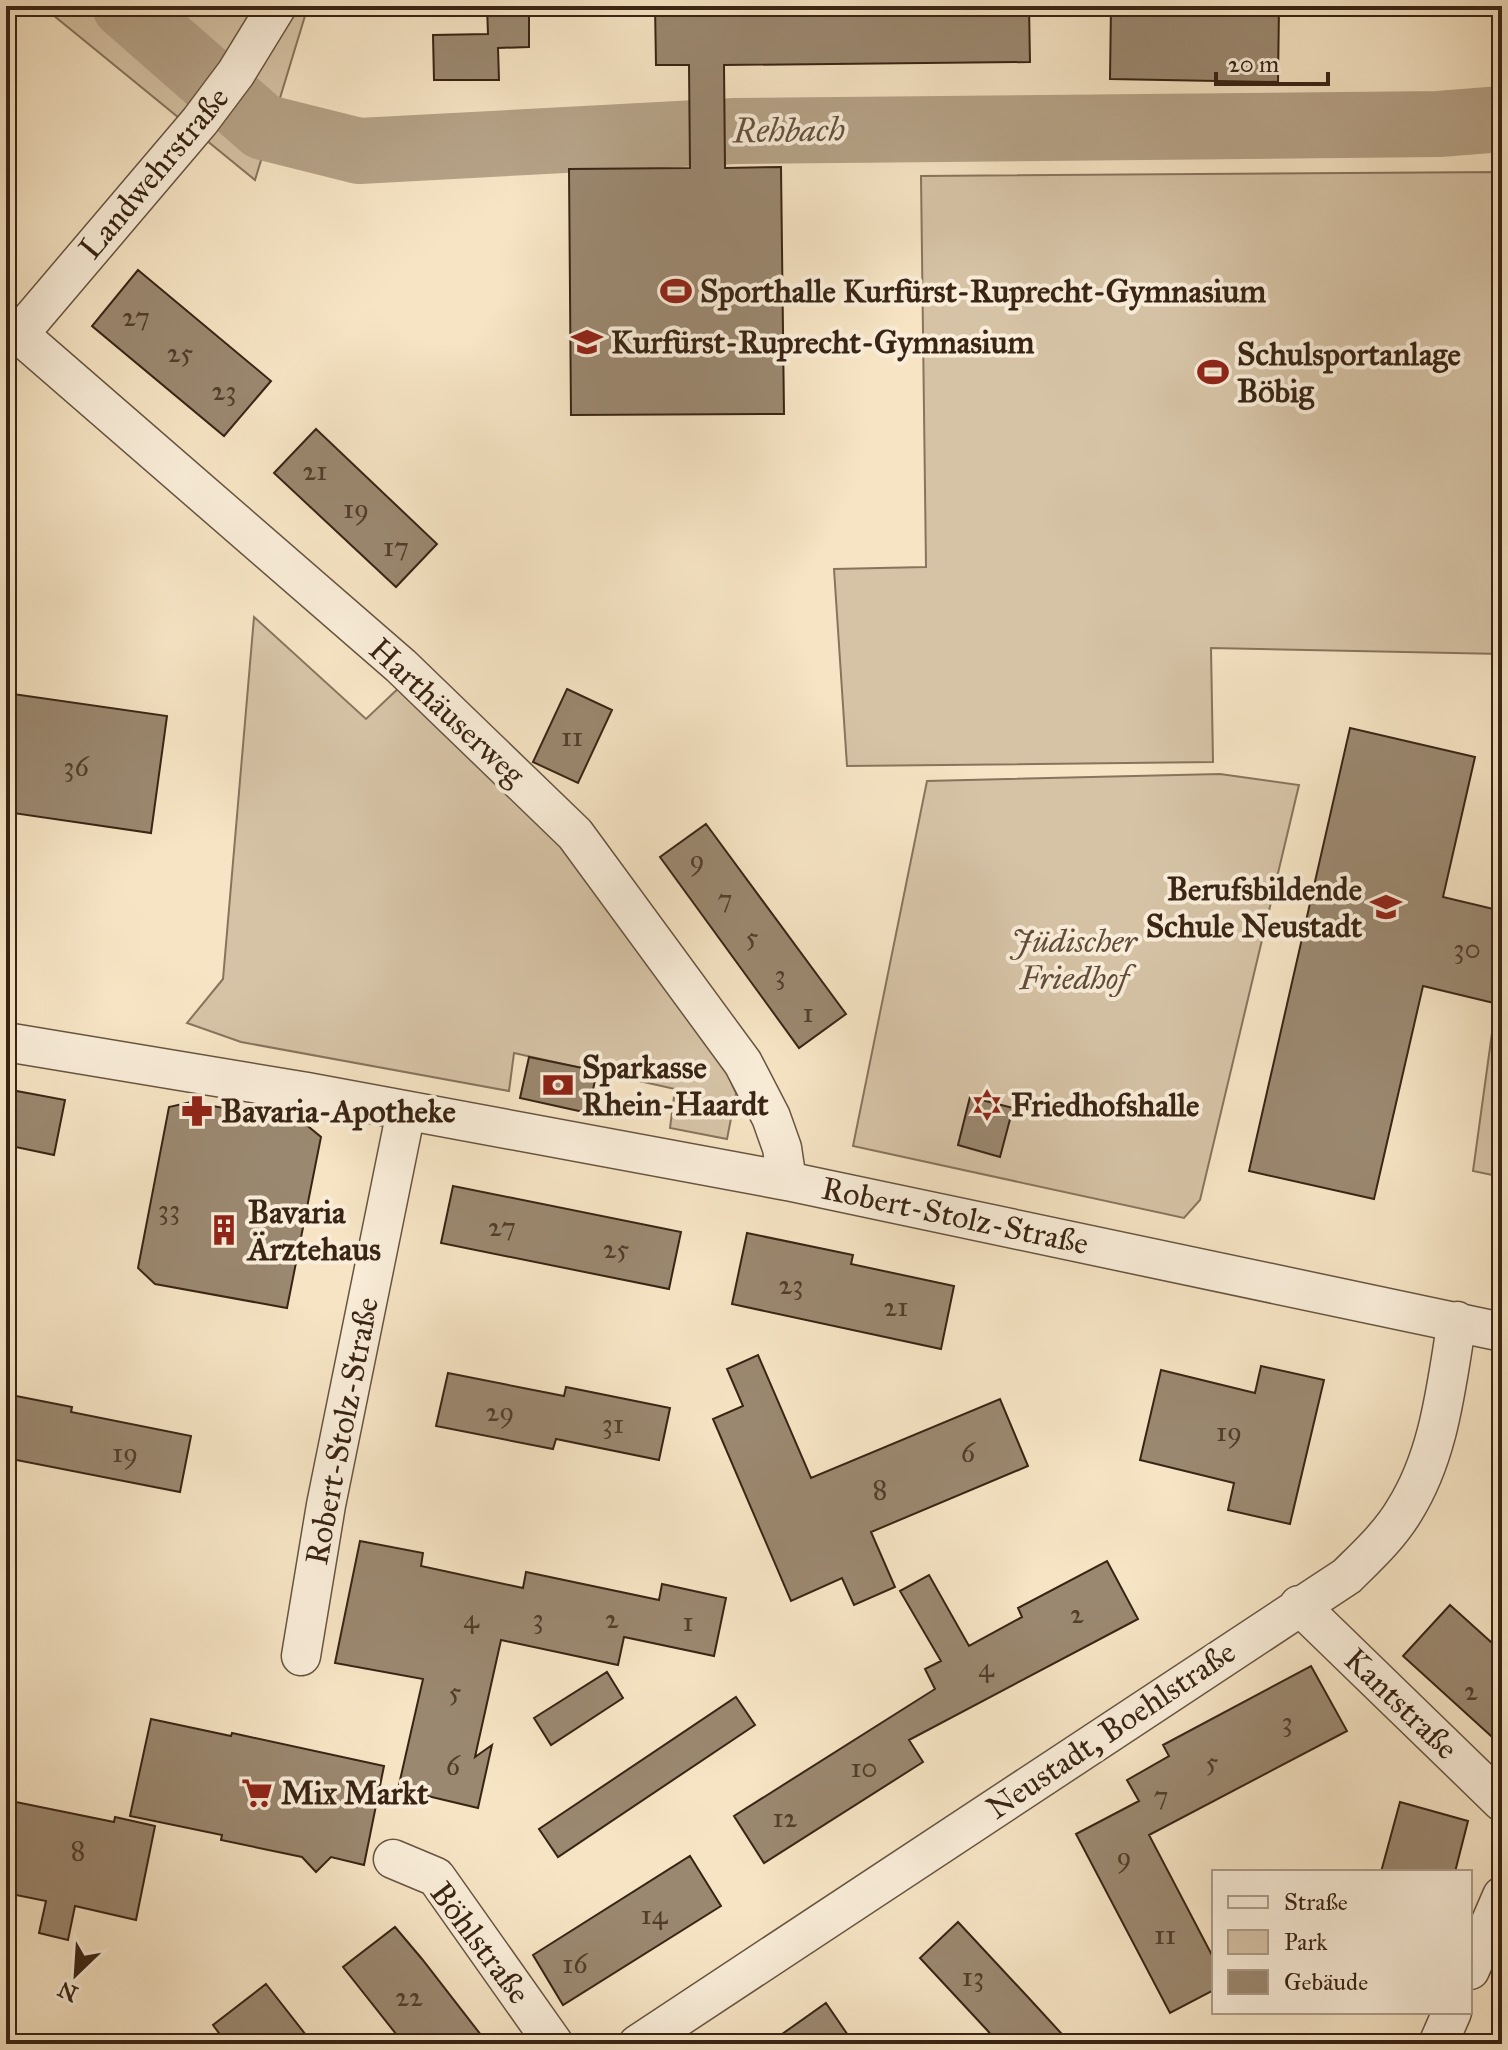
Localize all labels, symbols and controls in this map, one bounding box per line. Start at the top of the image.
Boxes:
scale bar [1216,36,1328,86]
text: 20 m [1228,49,1279,79]
street label: Landwehrstraße [71,79,237,267]
water label: Rehbach [732,109,845,151]
place label: Sporthalle Kurfürst-Ruprecht-Gymnasium [700,272,1266,311]
sports icon: Sporthalle Kurfürst-Ruprecht-Gymnasium [659,274,693,308]
house number: 27 [122,299,150,334]
place label: Kurfürst-Ruprecht-Gymnasium [611,323,1034,362]
school or university icon: Kurfürst-Ruprecht-Gymnasium [570,325,604,359]
house number: 25 [167,335,193,370]
place label: Schulsportanlage Böbig [1237,335,1461,411]
sports icon: Schulsportanlage Böbig [1196,355,1230,389]
house number: 23 [211,373,237,408]
house number: 21 [303,453,327,488]
house number: 19 [343,491,369,526]
house number: 17 [383,529,409,564]
street label: Harthäuserweg [361,630,534,795]
house number: 11 [561,719,583,754]
house number: 36 [63,749,90,784]
house number: 9 [689,842,705,877]
place label: Berufsbildende Schule Neustadt [1146,870,1363,946]
house number: 7 [718,881,732,916]
school or university icon: Berufsbildende Schule Neustadt [1369,890,1403,924]
house number: 5 [745,919,759,954]
park label: Jüdischer Friedhof [1009,922,1138,998]
house number: 30 [1453,931,1481,966]
house number: 3 [774,957,786,992]
house number: 1 [802,995,814,1030]
place label: Sparkasse Rhein-Haardt [582,1048,769,1124]
bank icon: Sparkasse Rhein-Haardt [541,1068,575,1102]
place label: Friedhofshalle [1011,1086,1199,1125]
synagogue icon: Friedhofshalle [970,1088,1004,1122]
place label: Bavaria-Apotheke [221,1092,456,1131]
pharmacy icon: Bavaria-Apotheke [180,1094,214,1128]
street label: Robert-Stolz-Straße [818,1169,1092,1263]
house number: 33 [158,1192,180,1227]
place label: Bavaria Ärztehaus [246,1193,381,1269]
house number: 27 [488,1209,516,1244]
building icon: Bavaria Ärztehaus [207,1213,241,1247]
house number: 25 [603,1231,629,1266]
house number: 23 [778,1267,804,1302]
house number: 21 [884,1289,908,1324]
street label: Robert-Stolz-Straße [297,1294,387,1568]
house number: 29 [486,1394,514,1429]
house number: 31 [602,1406,624,1441]
house number: 19 [1216,1414,1242,1449]
house number: 19 [112,1435,138,1470]
house number: 6 [961,1435,977,1470]
house number: 8 [873,1472,887,1507]
house number: 2 [1070,1596,1084,1631]
house number: 4 [463,1601,480,1636]
house number: 3 [532,1601,544,1636]
house number: 2 [605,1601,619,1636]
house number: 1 [682,1604,694,1639]
street label: Neustadt, Boehlstraße [979,1632,1243,1828]
street label: Kantstraße [1336,1640,1466,1768]
house number: 4 [978,1650,995,1685]
house number: 2 [1464,1673,1478,1708]
house number: 5 [448,1674,462,1709]
house number: 3 [1281,1704,1293,1739]
house number: 5 [1205,1744,1219,1779]
house number: 6 [446,1748,462,1783]
house number: 10 [850,1750,878,1785]
place label: Mix Markt [281,1774,429,1813]
supermarket icon: Mix Markt [240,1776,274,1810]
house number: 7 [1154,1778,1168,1813]
house number: 12 [773,1800,798,1835]
house number: 8 [71,1833,85,1868]
house number: 9 [1116,1839,1132,1874]
legend [1212,1870,1472,2014]
street label: Böhlstraße [422,1874,538,2012]
text: Straße [1284,1887,1348,1917]
house number: 14 [641,1897,669,1932]
house number: 11 [1154,1917,1176,1952]
text: Park [1284,1927,1328,1957]
north arrow [36,1934,116,2014]
house number: 16 [562,1946,589,1981]
house number: 13 [962,1959,984,1994]
text: Gebäude [1284,1967,1368,1997]
text: N [53,1975,82,2008]
house number: 22 [395,1979,423,2014]

